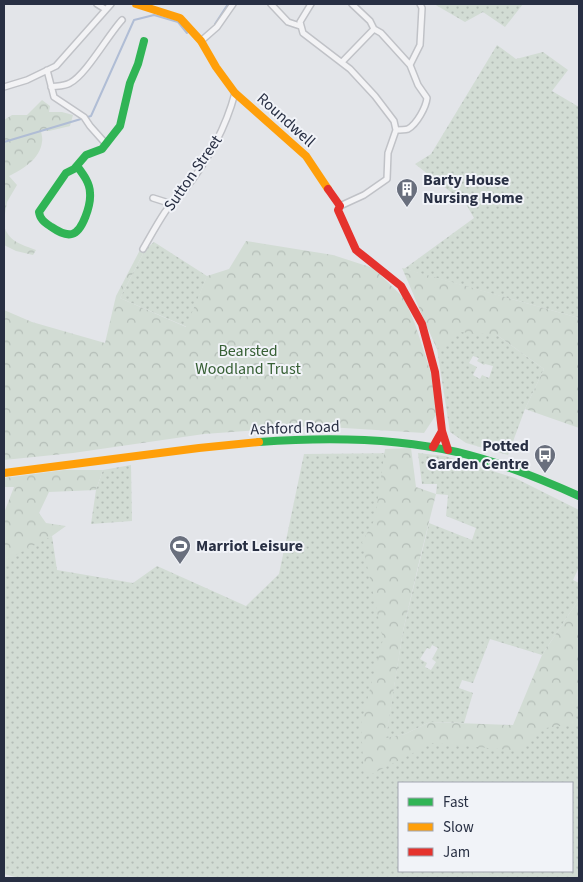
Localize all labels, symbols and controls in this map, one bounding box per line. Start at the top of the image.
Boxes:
street label: Roundwell [252,88,320,152]
street label: Sutton Street [159,130,228,215]
place label: Barty House Nursing Home [423,169,523,209]
building icon: Barty House Nursing Home [395,177,419,208]
park label: Bearsted Woodland Trust [195,340,301,380]
street label: Ashford Road [250,415,340,441]
place label: Potted Garden Centre [427,435,529,475]
bus stop icon: Potted Garden Centre [533,443,557,474]
sports icon: Marriot Leisure [168,534,192,565]
place label: Marriot Leisure [196,535,303,557]
legend [398,782,573,872]
text: Fast [443,792,469,813]
text: Slow [443,817,474,838]
text: Jam [443,842,470,863]

